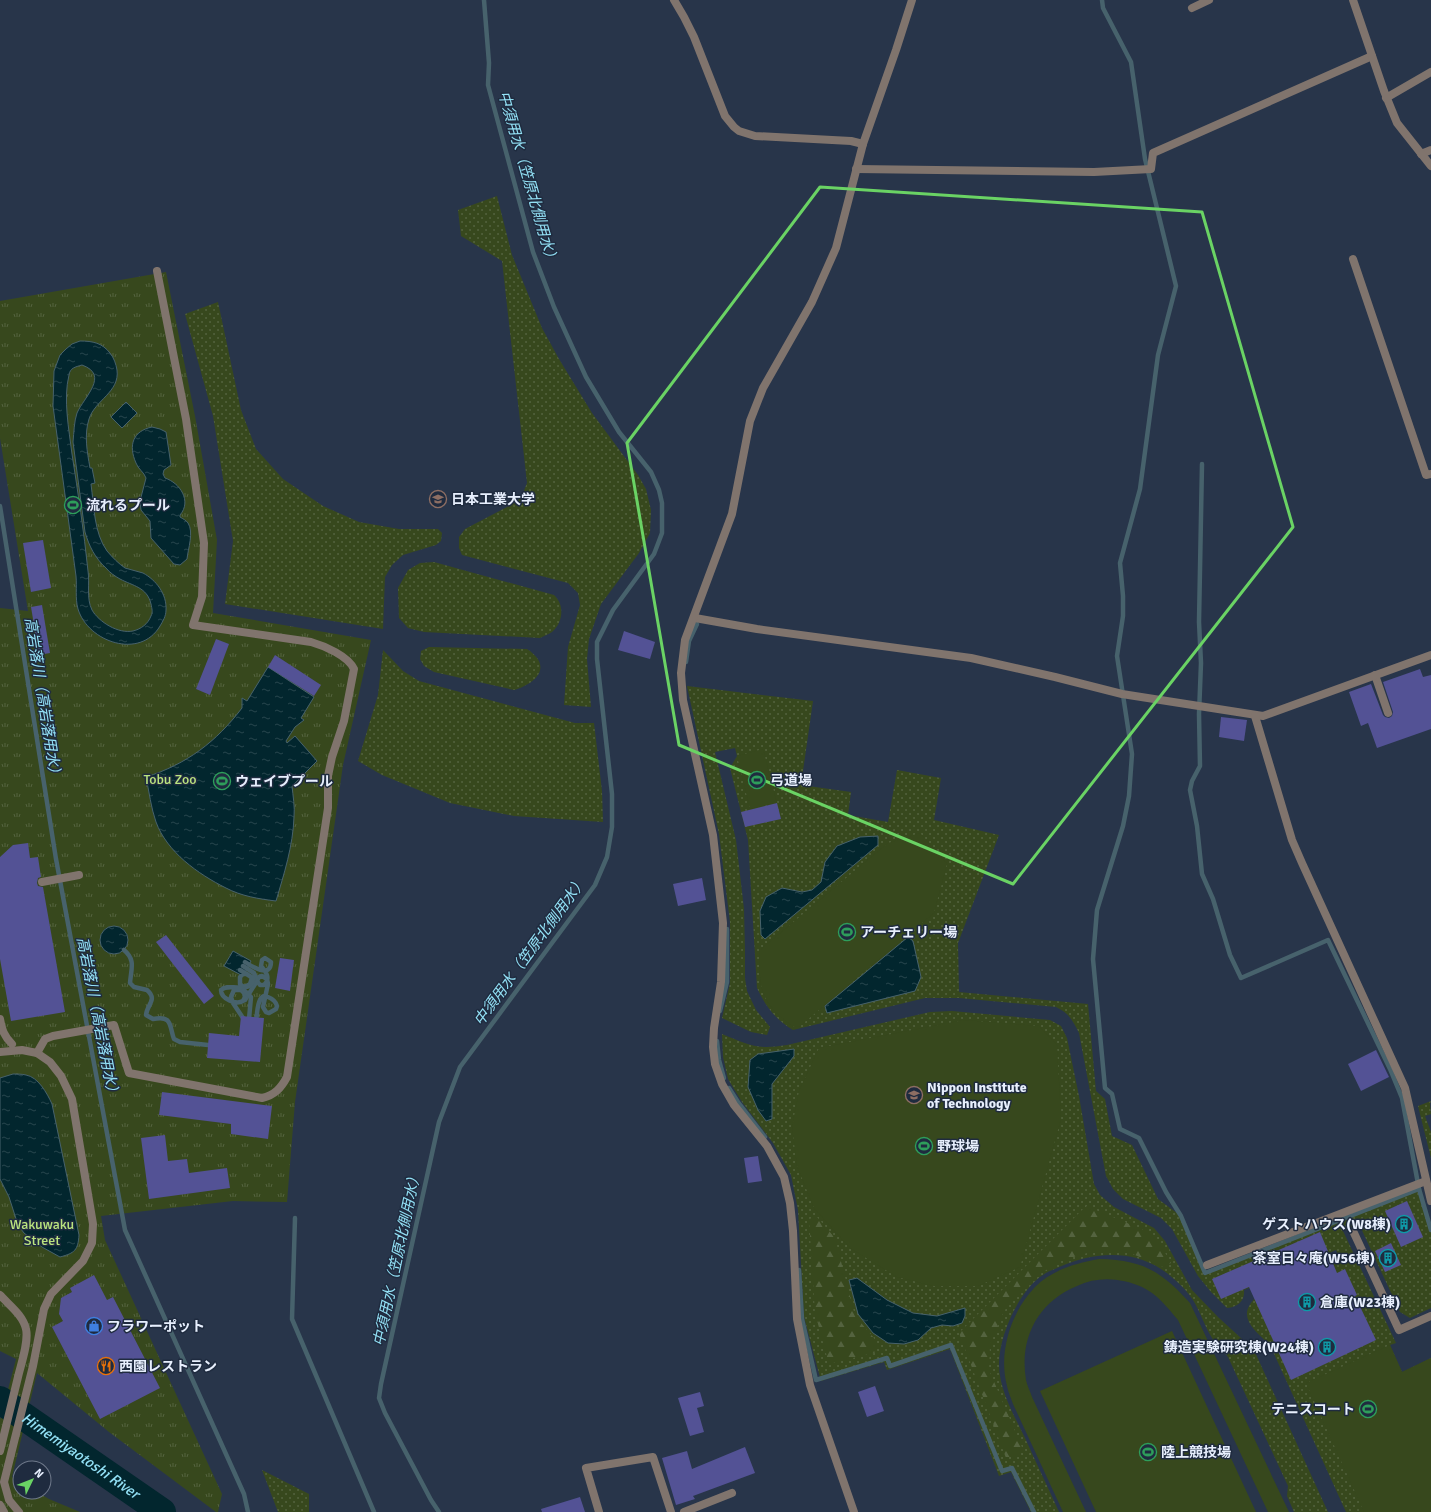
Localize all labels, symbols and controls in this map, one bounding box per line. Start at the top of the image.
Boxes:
water label: 中須用水（笠原北側用水） [495,89,561,267]
school or university icon: 日本工業大学 [428,489,448,509]
place label: 日本工業大学 [451,491,535,508]
sports icon: 流れるプール [63,495,83,515]
place label: 流れるプール [86,497,170,514]
water label: 高岩落川（高岩落用水） [21,616,65,782]
sports icon: 弓道場 [747,770,767,790]
park label: Tobu Zoo [143,771,197,788]
sports icon: ウェイブプール [212,771,232,791]
place label: 弓道場 [770,772,812,789]
place label: ウェイブプール [235,773,333,790]
water label: 中須用水（笠原北側用水） [470,873,590,1029]
sports icon: アーチェリー場 [837,922,857,942]
place label: アーチェリー場 [860,924,957,941]
water label: 高岩落川（高岩落用水） [73,935,123,1101]
place label: Nippon Institute of Technology [927,1079,1027,1112]
school or university icon: Nippon Institute of Technology [904,1085,924,1105]
sports icon: 野球場 [914,1136,934,1156]
place label: 野球場 [937,1138,979,1155]
water label: 中須用水（笠原北側用水） [369,1168,425,1348]
building icon: ゲストハウス(W8棟) [1394,1214,1414,1234]
park label: Wakuwaku Street [10,1216,74,1249]
place label: ゲストハウス(W8棟) [1262,1216,1391,1233]
building icon: 茶室日々庵(W56棟) [1378,1248,1398,1268]
place label: 茶室日々庵(W56棟) [1253,1250,1375,1267]
building icon: 倉庫(W23棟) [1297,1292,1317,1312]
place label: 倉庫(W23棟) [1320,1294,1400,1311]
shop icon: フラワーポット [84,1316,104,1336]
place label: フラワーポット [107,1318,205,1335]
building icon: 鋳造実験研究棟(W24棟) [1317,1337,1337,1357]
place label: 鋳造実験研究棟(W24棟) [1164,1339,1314,1356]
restaurant icon: 西園レストラン [96,1356,116,1376]
place label: 西園レストラン [119,1358,217,1375]
sports icon: テニスコート [1358,1399,1378,1419]
place label: テニスコート [1271,1401,1355,1418]
water label: Himemiyaotoshi River [18,1409,145,1504]
sports icon: 陸上競技場 [1138,1442,1158,1462]
place label: 陸上競技場 [1161,1444,1231,1461]
north arrow [12,1460,52,1500]
text: N [32,1466,46,1481]

